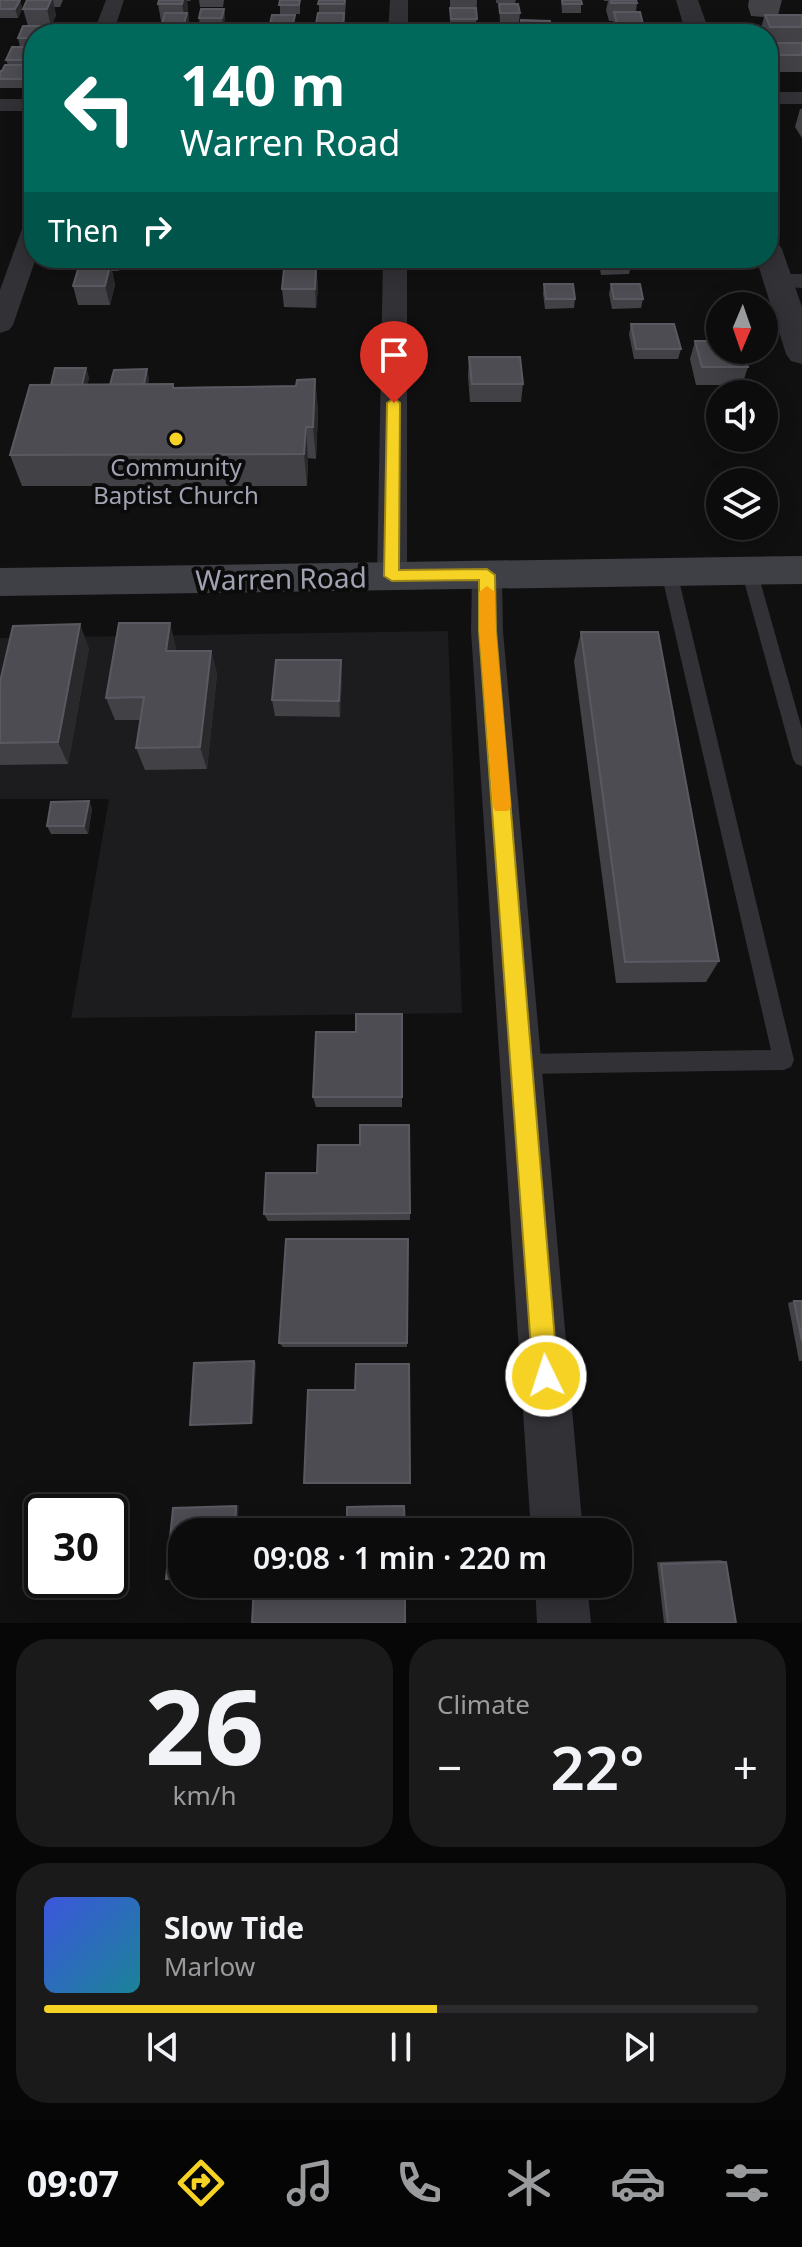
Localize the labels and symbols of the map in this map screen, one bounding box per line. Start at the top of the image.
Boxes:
north arrow [706,292,778,364]
pin [360,321,428,403]
marker: Community Baptist Church [167,430,185,448]
place label: Community Baptist Church [93,450,259,511]
street label: Warren Road [195,558,367,598]
position arrow [504,1334,588,1418]
speed limit sign: 30 [24,1494,128,1598]

